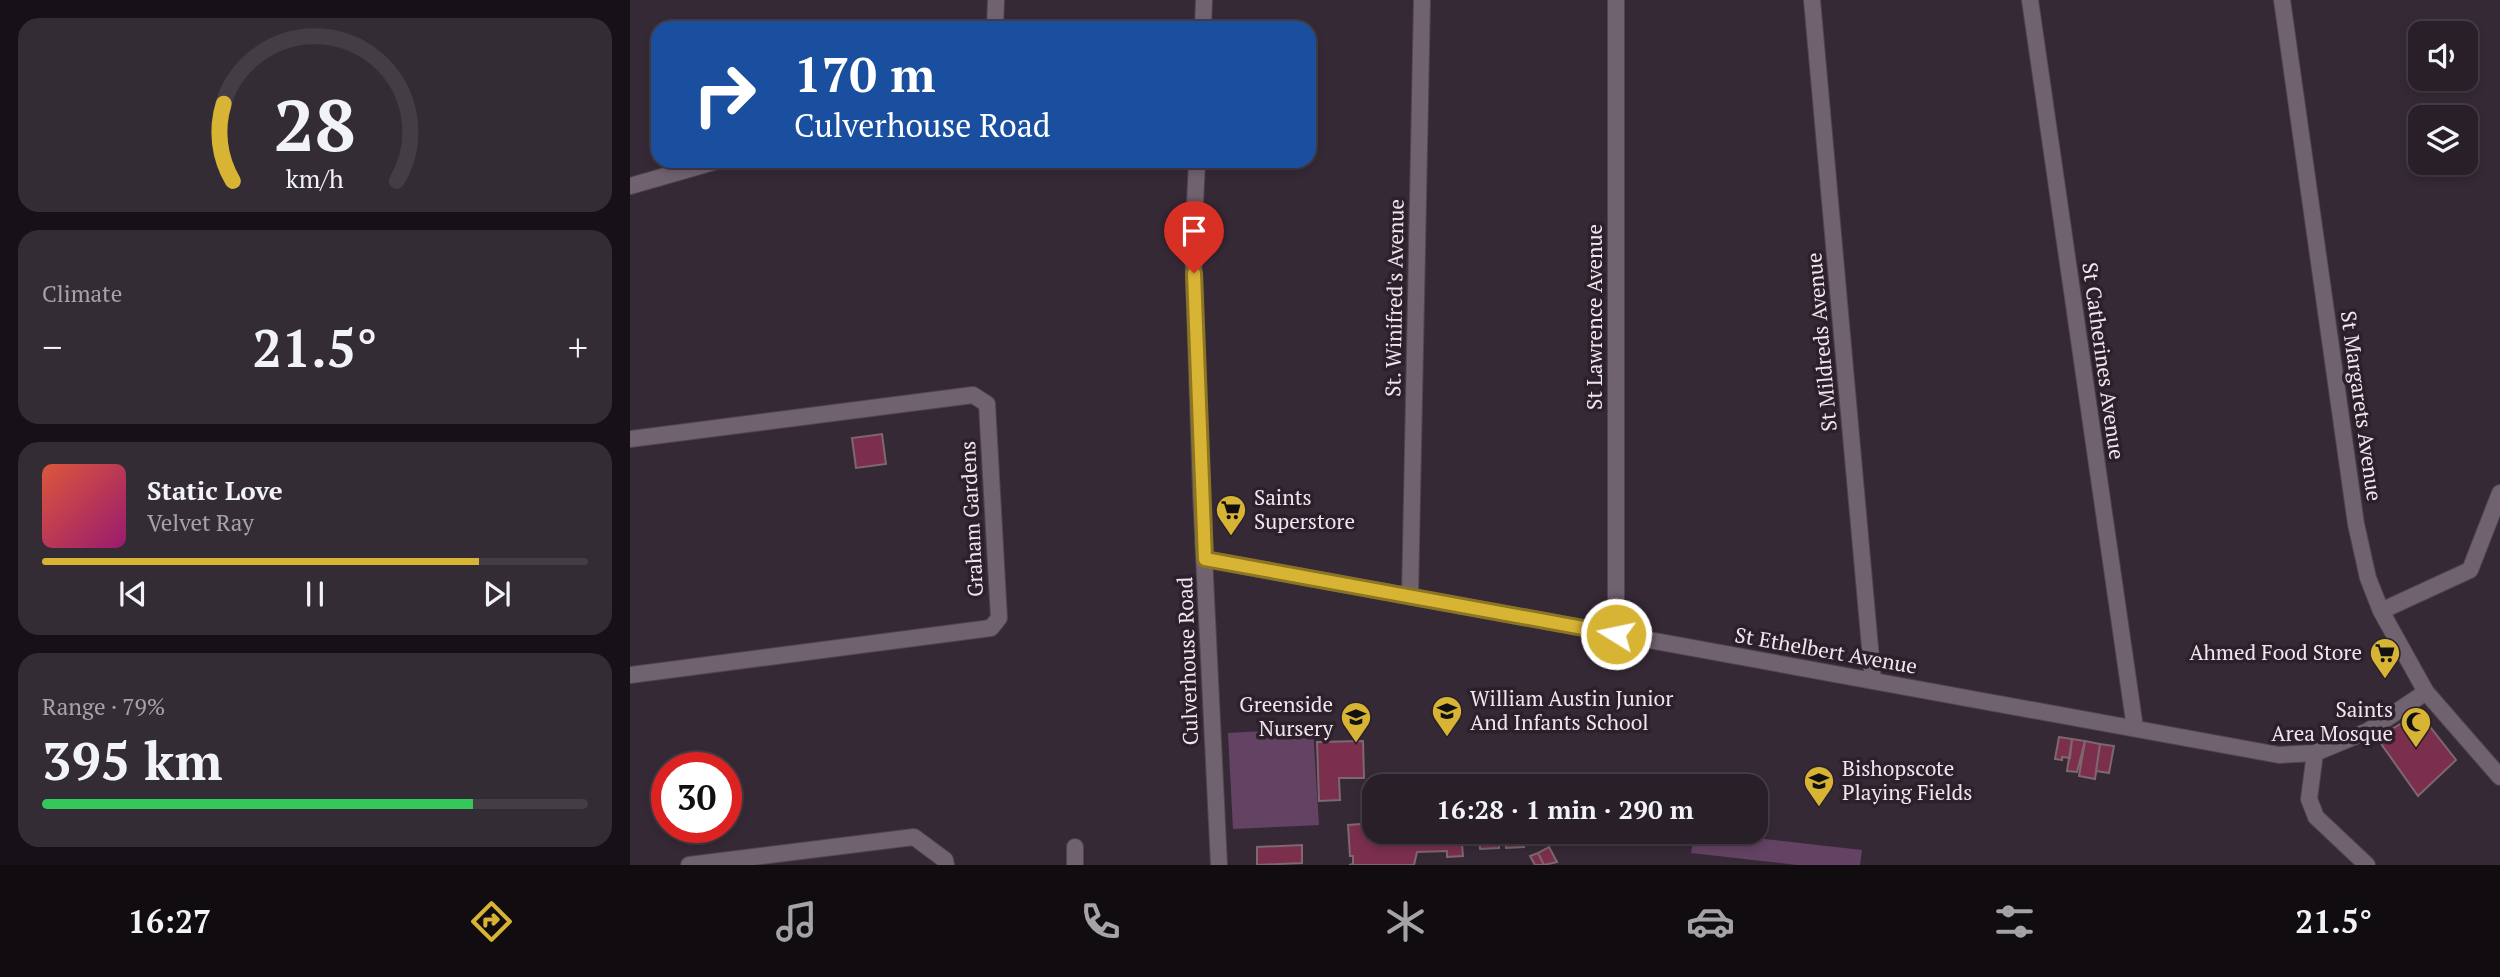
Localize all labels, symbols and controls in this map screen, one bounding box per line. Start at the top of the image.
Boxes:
map controls [2408,21,2478,175]
button: sound [2408,21,2478,91]
text: 170 m [794,41,936,106]
icon: right [679,49,770,140]
text: 28 [274,75,356,172]
text: Culverhouse Road [794,104,1051,146]
button: layers [2408,105,2478,175]
text: km/h [286,162,344,195]
street label: St. Winifred's Avenue [1378,199,1410,397]
pin [1164,201,1224,273]
icon: arrive [1175,212,1213,250]
street label: St Lawrence Avenue [1580,224,1608,410]
street label: St Mildreds Avenue [1799,251,1843,433]
street label: St Catherines Avenue [2076,260,2132,461]
text: Climate [42,278,122,309]
street label: St Margarets Avenue [2335,309,2389,503]
text: 21.5° [252,313,378,382]
text: − [42,322,62,372]
text: + [568,322,588,372]
street label: Graham Gardens [953,440,989,598]
text: Static Love [147,473,283,507]
place label: Saints Superstore [1254,483,1355,535]
supermarket icon: Saints Superstore [1214,493,1248,537]
text: Velvet Ray [147,507,254,538]
icon: previous [114,575,152,613]
icon: pause [296,575,334,613]
icon: next [478,575,516,613]
street label: Culverhouse Road [1170,576,1204,746]
position arrow [1579,597,1653,671]
street label: St Ethelbert Avenue [1733,620,1920,680]
supermarket icon: Ahmed Food Store [2368,636,2402,680]
place label: Ahmed Food Store [2189,638,2362,666]
place label: William Austin Junior And Infants School [1470,684,1673,736]
place label: Greenside Nursery [1239,690,1333,742]
text: Range · 79% [42,691,165,722]
school or university icon: William Austin Junior And Infants School [1430,694,1464,738]
place label: Saints Area Mosque [2271,695,2393,747]
school or university icon: Greenside Nursery [1339,700,1373,744]
mosque icon: Saints Area Mosque [2399,705,2433,749]
text: 395 km [42,726,223,795]
speed limit sign: 30 [651,752,742,843]
place label: Bishopscote Playing Fields [1842,754,1972,806]
school or university icon: Bishopscote Playing Fields [1802,764,1836,808]
text: 16:28 · 1 min · 290 m [1436,792,1694,826]
icon: directions [467,897,516,946]
icon: music [772,897,821,946]
icon: phone [1076,897,1125,946]
icon: climate [1381,897,1430,946]
icon: car [1686,897,1735,946]
icon: filters [1990,897,2039,946]
text: 16:27 [128,900,211,942]
text: 21.5° [2295,900,2372,942]

